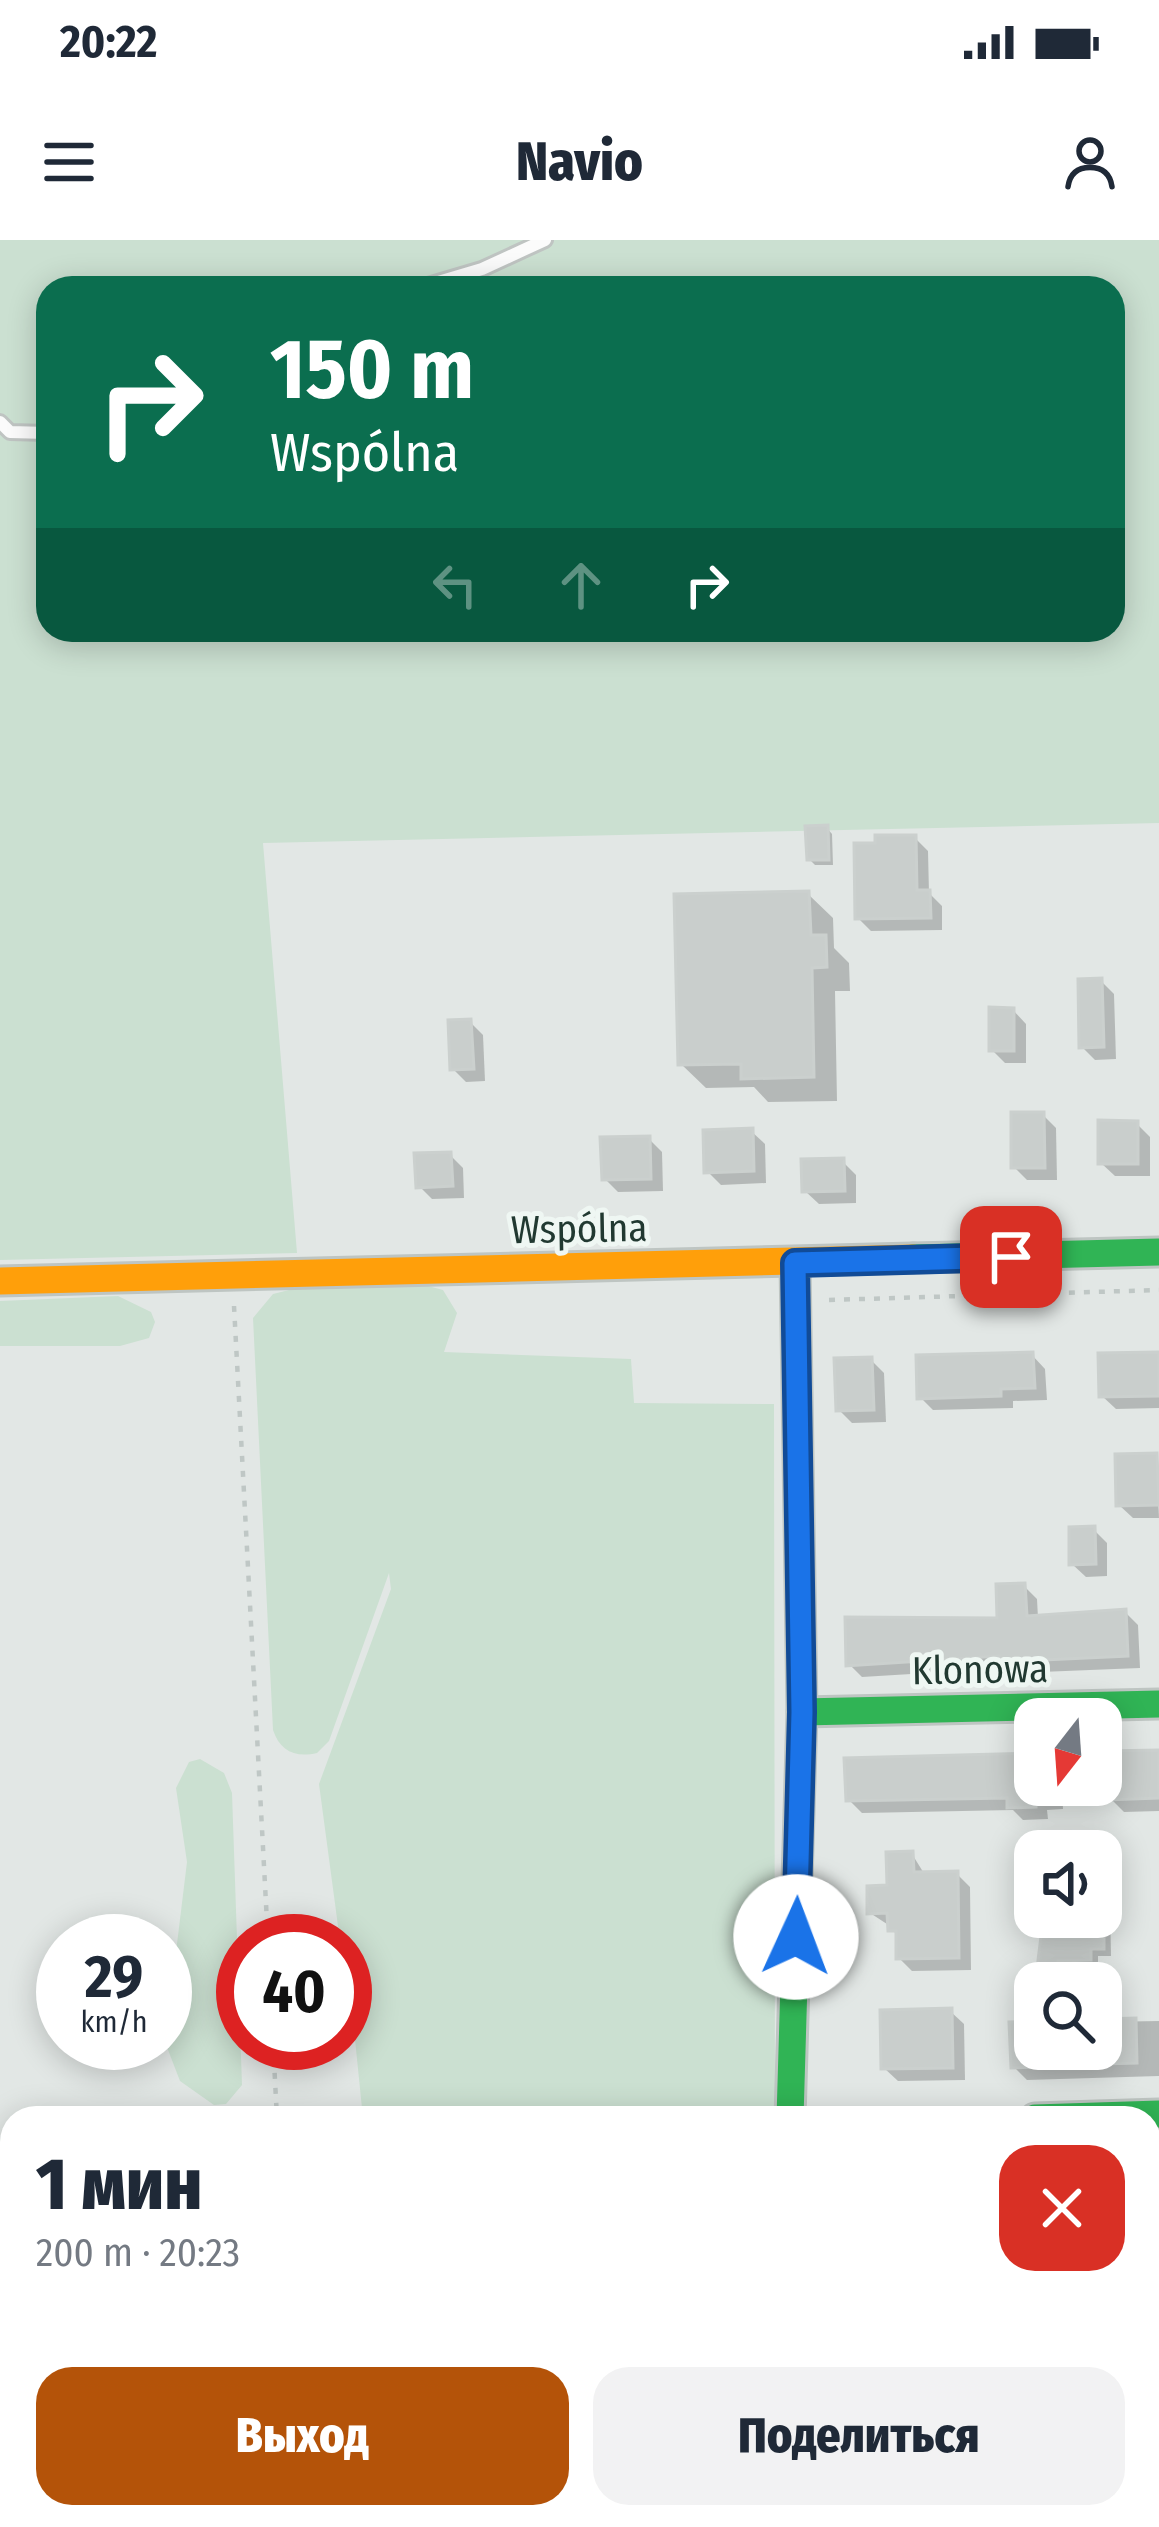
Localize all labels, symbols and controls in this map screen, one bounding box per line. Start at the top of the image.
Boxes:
text: 20:22 [60,15,157,69]
icon: menu [36,129,102,195]
icon: person [1057,129,1123,195]
text: Navio [516,130,643,194]
text: 150 m [270,319,474,420]
icon: right [72,324,228,480]
text: Wspólna [270,421,459,485]
icon: left [422,552,488,618]
icon: ahead [548,552,614,618]
icon: right [674,552,740,618]
street label: Wspólna [510,1205,648,1253]
pin [960,1206,1062,1308]
icon: arrive [978,1224,1044,1290]
street label: Klonowa [911,1646,1049,1694]
north arrow [1014,1698,1122,1806]
map controls [1014,1698,1122,2070]
button: sound [1014,1830,1122,1938]
position arrow [733,1874,859,2000]
speed limit sign: 40 [216,1914,372,2070]
text: 29 [85,1941,143,2013]
button: search [1014,1962,1122,2070]
text: km/h [81,2004,147,2040]
text: 1 мин [36,2142,202,2228]
button: close [999,2145,1125,2271]
text: 200 m · 20:23 [36,2230,240,2276]
button: Выход [36,2367,569,2505]
button: Поделиться [593,2367,1125,2505]

